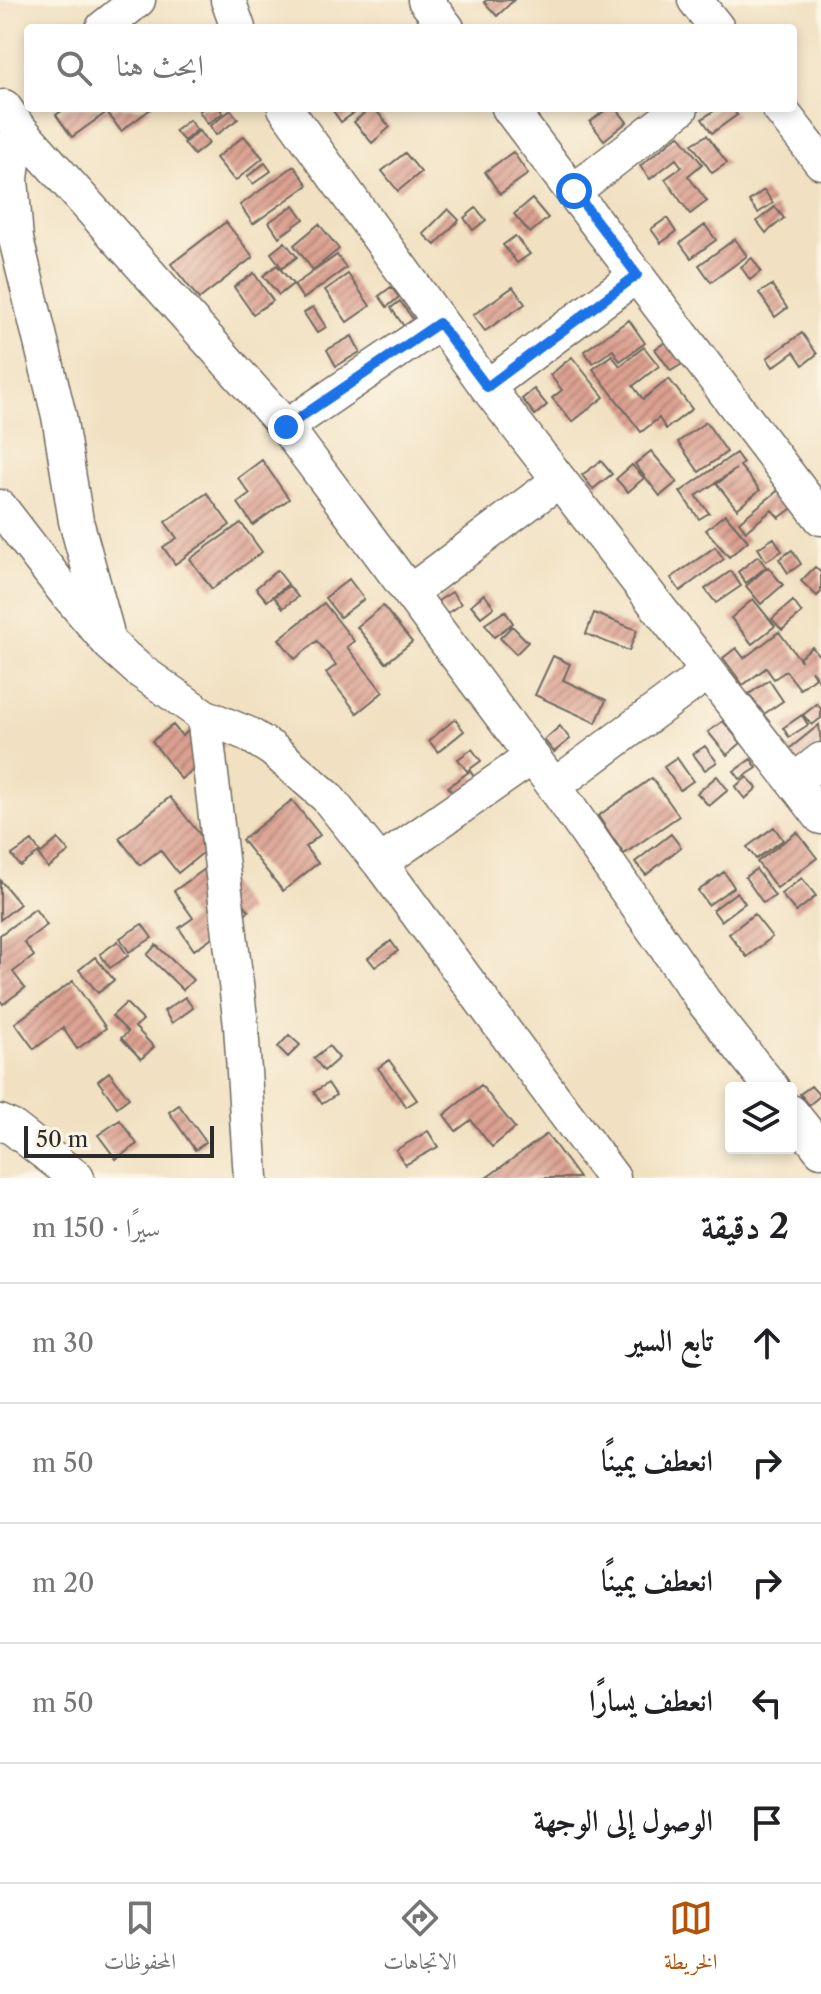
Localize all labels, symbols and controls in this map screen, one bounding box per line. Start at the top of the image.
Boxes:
search box [24,24,797,112]
icon: search [52,46,96,90]
text: ابحث هنا [116,47,204,84]
route start [556,173,592,209]
route end [268,409,304,445]
map controls [725,1082,797,1154]
button: layers [725,1082,797,1154]
scale bar [24,1122,214,1158]
text: 50 m [36,1126,88,1153]
text: 2 دقيقة [701,1205,789,1247]
text: سيرًا · 150 m [32,1212,161,1244]
icon: ahead [745,1321,789,1365]
text: تابع السير [627,1322,713,1359]
text: 30 m [32,1327,94,1359]
icon: right [745,1441,789,1485]
text: انعطف يمينًا [601,1442,713,1479]
text: 50 m [32,1447,94,1479]
icon: right [745,1561,789,1605]
text: انعطف يمينًا [601,1562,713,1599]
text: 20 m [32,1567,95,1599]
icon: left [745,1681,789,1725]
text: انعطف يسارًا [589,1682,713,1719]
text: 50 m [32,1687,94,1719]
icon: arrive [745,1801,789,1845]
text: الوصول إلى الوجهة [534,1802,713,1839]
tab: المحفوظات [104,1896,176,1983]
tab: الاتجاهات [383,1896,457,1983]
tab: الخريطة [664,1896,717,1983]

